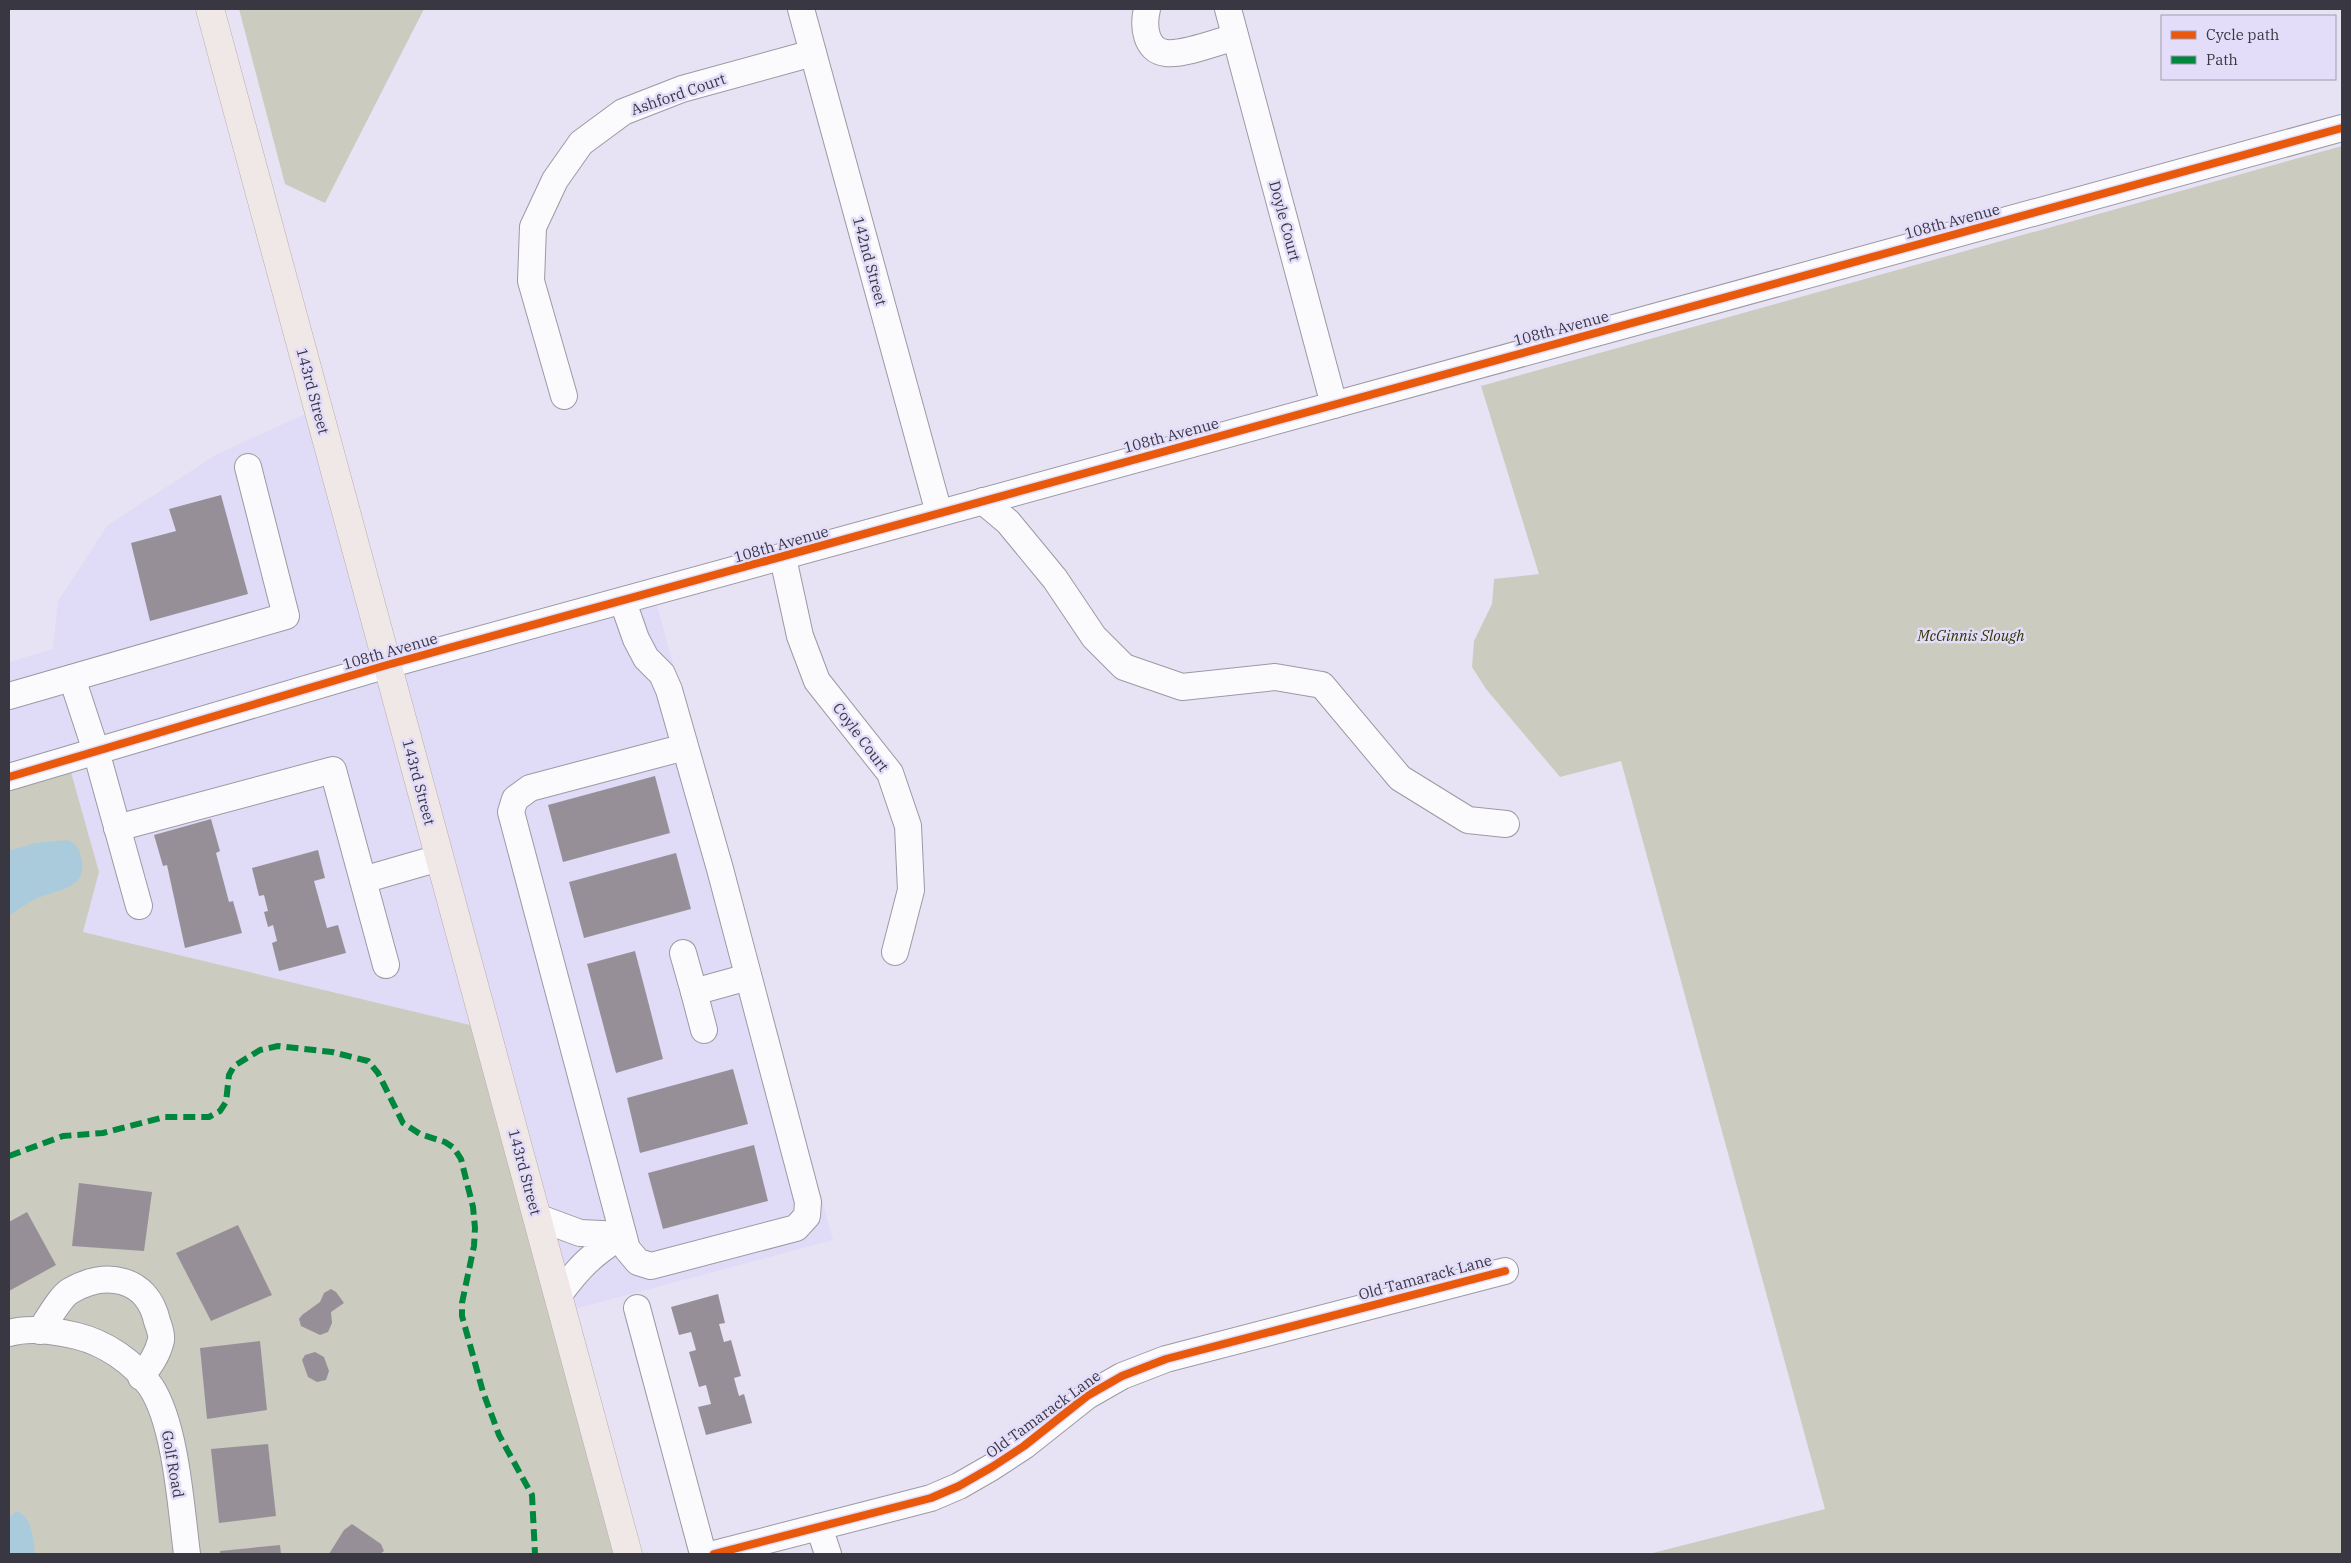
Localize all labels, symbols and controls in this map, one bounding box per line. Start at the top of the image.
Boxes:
legend [2161,15,2336,80]
text: Cycle path [2206,25,2279,44]
text: Path [2206,50,2238,69]
street label: Ashford Court [628,69,728,119]
street label: Doyle Court [1265,179,1305,263]
street label: 108th Avenue [1902,199,2002,243]
street label: 142nd Street [849,214,891,308]
street label: 108th Avenue [1511,306,1611,350]
street label: 143rd Street [292,346,334,436]
street label: 108th Avenue [1121,413,1221,457]
street label: 108th Avenue [731,521,831,567]
park label: McGinnis Slough [1916,626,2025,645]
street label: 108th Avenue [340,628,440,674]
street label: Coyle Court [829,699,893,775]
street label: 143rd Street [398,737,440,827]
street label: 143rd Street [504,1127,546,1217]
street label: Old Tamarack Lane [1356,1250,1494,1304]
street label: Old Tamarack Lane [982,1366,1104,1462]
street label: Golf Road [158,1429,188,1499]

